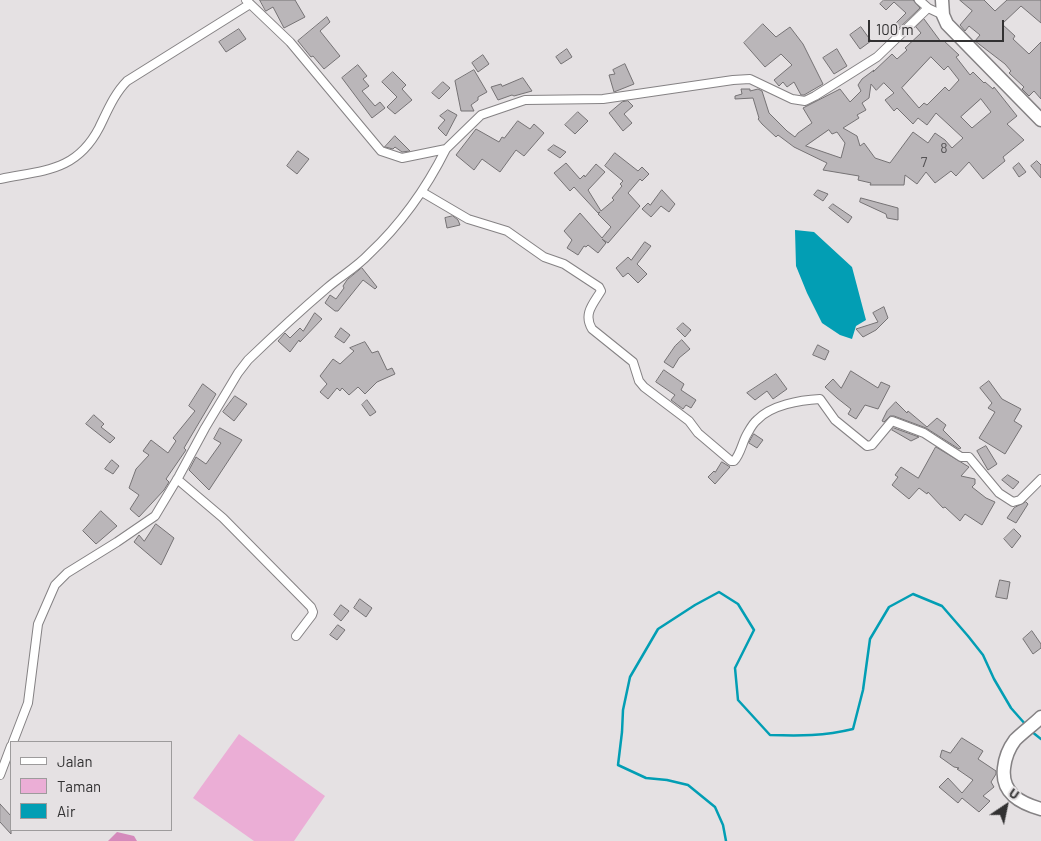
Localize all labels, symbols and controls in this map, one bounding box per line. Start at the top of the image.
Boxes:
scale bar [871,10,1007,42]
text: 100 m [876,20,914,38]
house number: 8 [940,140,948,156]
house number: 7 [921,154,927,170]
legend [10,741,172,831]
text: Jalan [57,752,93,770]
text: Taman [57,777,101,795]
north arrow [981,781,1031,831]
text: U [1006,784,1023,803]
text: Air [57,802,75,820]

